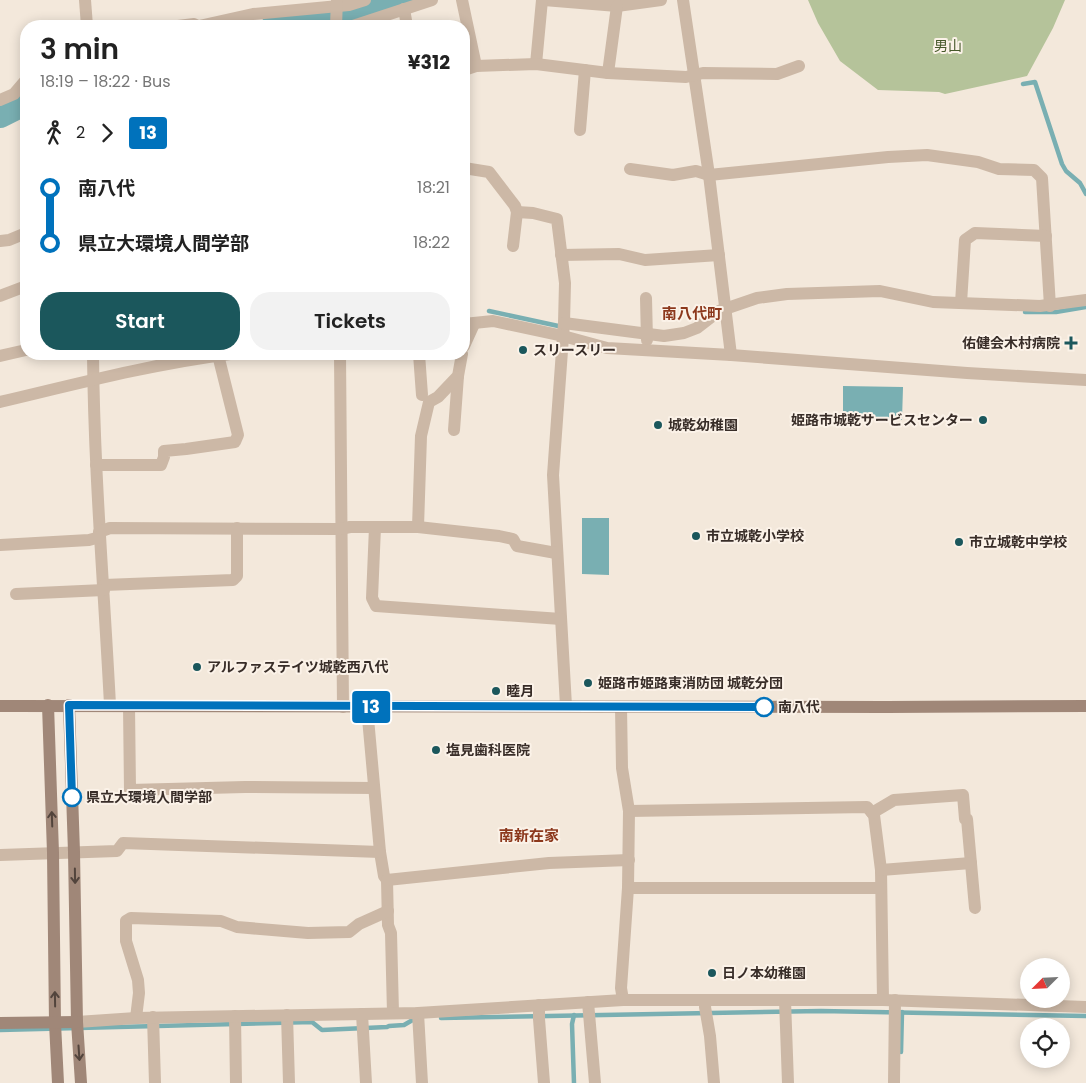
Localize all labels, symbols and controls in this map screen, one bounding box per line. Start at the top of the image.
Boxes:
text: 3 min [40,30,119,69]
park label: 男山 [934,36,962,56]
text: ¥312 [408,49,450,76]
text: 18:19 – 18:22 · Bus [40,70,171,93]
icon: walk [40,119,68,147]
icon: forward [93,119,121,147]
text: 13 [139,120,157,145]
text: 2 [76,121,85,144]
text: 南八代 [78,175,135,202]
text: 18:21 [417,176,450,199]
text: 県立大環境人間学部 [78,230,249,257]
text: 18:22 [413,231,450,254]
button: Start [40,292,240,350]
button: Tickets [250,292,450,350]
district label: 南八代町 [662,303,722,324]
place label: 佑健会木村病院 [962,333,1060,353]
marker: 佑健会木村病院 [1064,336,1078,350]
place label: スリースリー [533,340,616,360]
marker: スリースリー [517,344,529,356]
place label: 姫路市城乾サービスセンター [791,410,973,430]
marker: 姫路市城乾サービスセンター [977,414,989,426]
place label: 城乾幼稚園 [668,415,738,435]
marker: 城乾幼稚園 [652,419,664,431]
place label: 市立城乾小学校 [706,526,804,546]
marker: 市立城乾小学校 [690,530,702,542]
place label: 市立城乾中学校 [969,532,1067,552]
marker: 市立城乾中学校 [953,536,965,548]
place label: アルファステイツ城乾西八代 [207,657,389,677]
marker: アルファステイツ城乾西八代 [191,661,203,673]
place label: 姫路市姫路東消防団 城乾分団 [598,673,783,693]
marker: 姫路市姫路東消防団 城乾分団 [582,677,594,689]
place label: 睦月 [506,681,534,701]
marker: 睦月 [490,685,502,697]
line badge: 13 [348,691,394,723]
text: 13 [362,694,380,719]
marker: 南八代 [754,697,774,717]
place label: 南八代 [778,697,820,717]
place label: 塩見歯科医院 [446,740,530,760]
marker: 塩見歯科医院 [430,744,442,756]
marker: 県立大環境人間学部 [62,787,82,807]
place label: 県立大環境人間学部 [86,787,212,807]
one-way arrow [47,812,57,828]
district label: 南新在家 [499,825,559,846]
one-way arrow [70,868,80,884]
north arrow [1020,958,1070,1008]
map controls [1020,958,1070,1068]
place label: 日ノ本幼稚園 [722,963,806,983]
marker: 日ノ本幼稚園 [706,967,718,979]
one-way arrow [50,992,60,1008]
button: locate [1020,1018,1070,1068]
one-way arrow [74,1044,83,1060]

